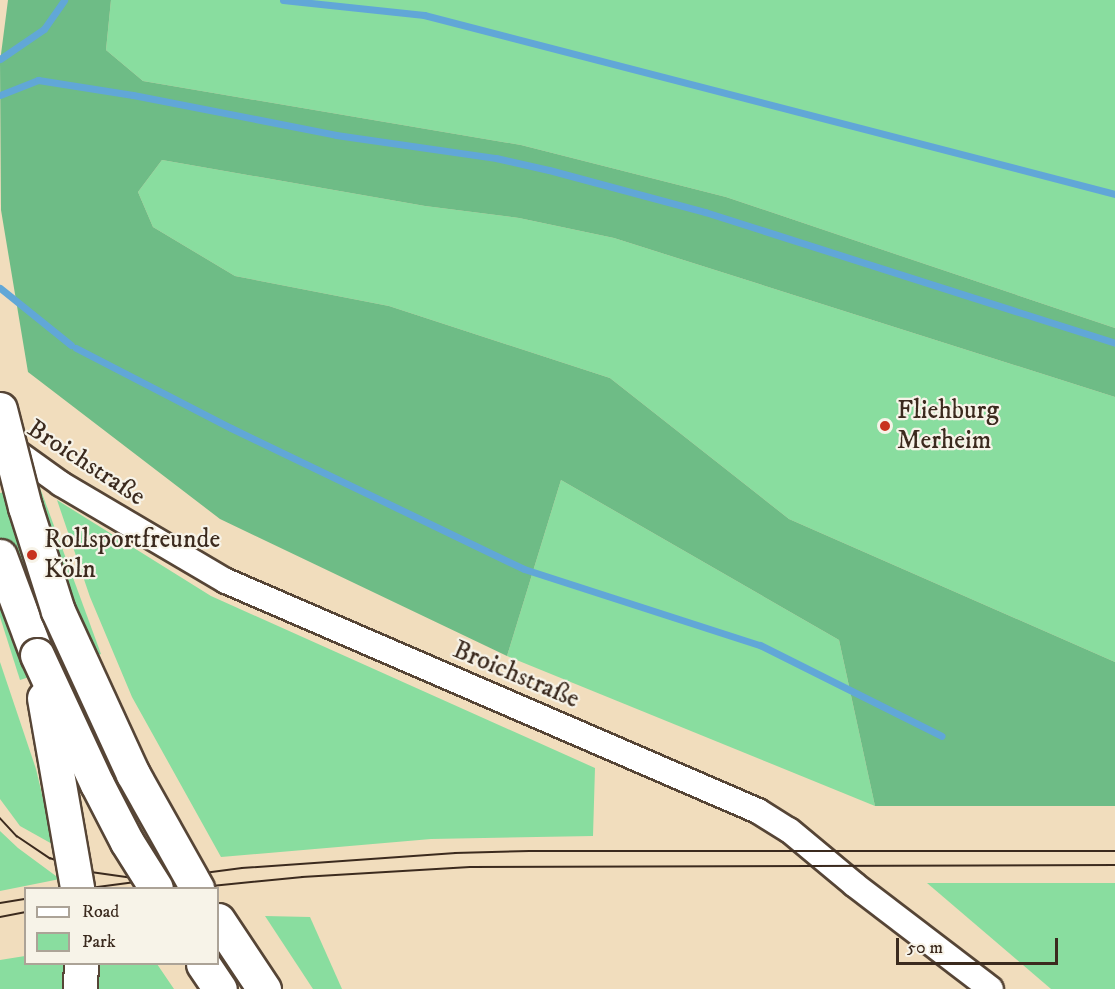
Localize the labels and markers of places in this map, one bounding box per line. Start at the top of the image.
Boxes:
place label: Fliehburg Merheim [897,395,999,456]
marker: Fliehburg Merheim [878,419,892,433]
place label: Rollsportfreunde Köln [44,524,220,586]
marker: Rollsportfreunde Köln [25,548,39,562]

